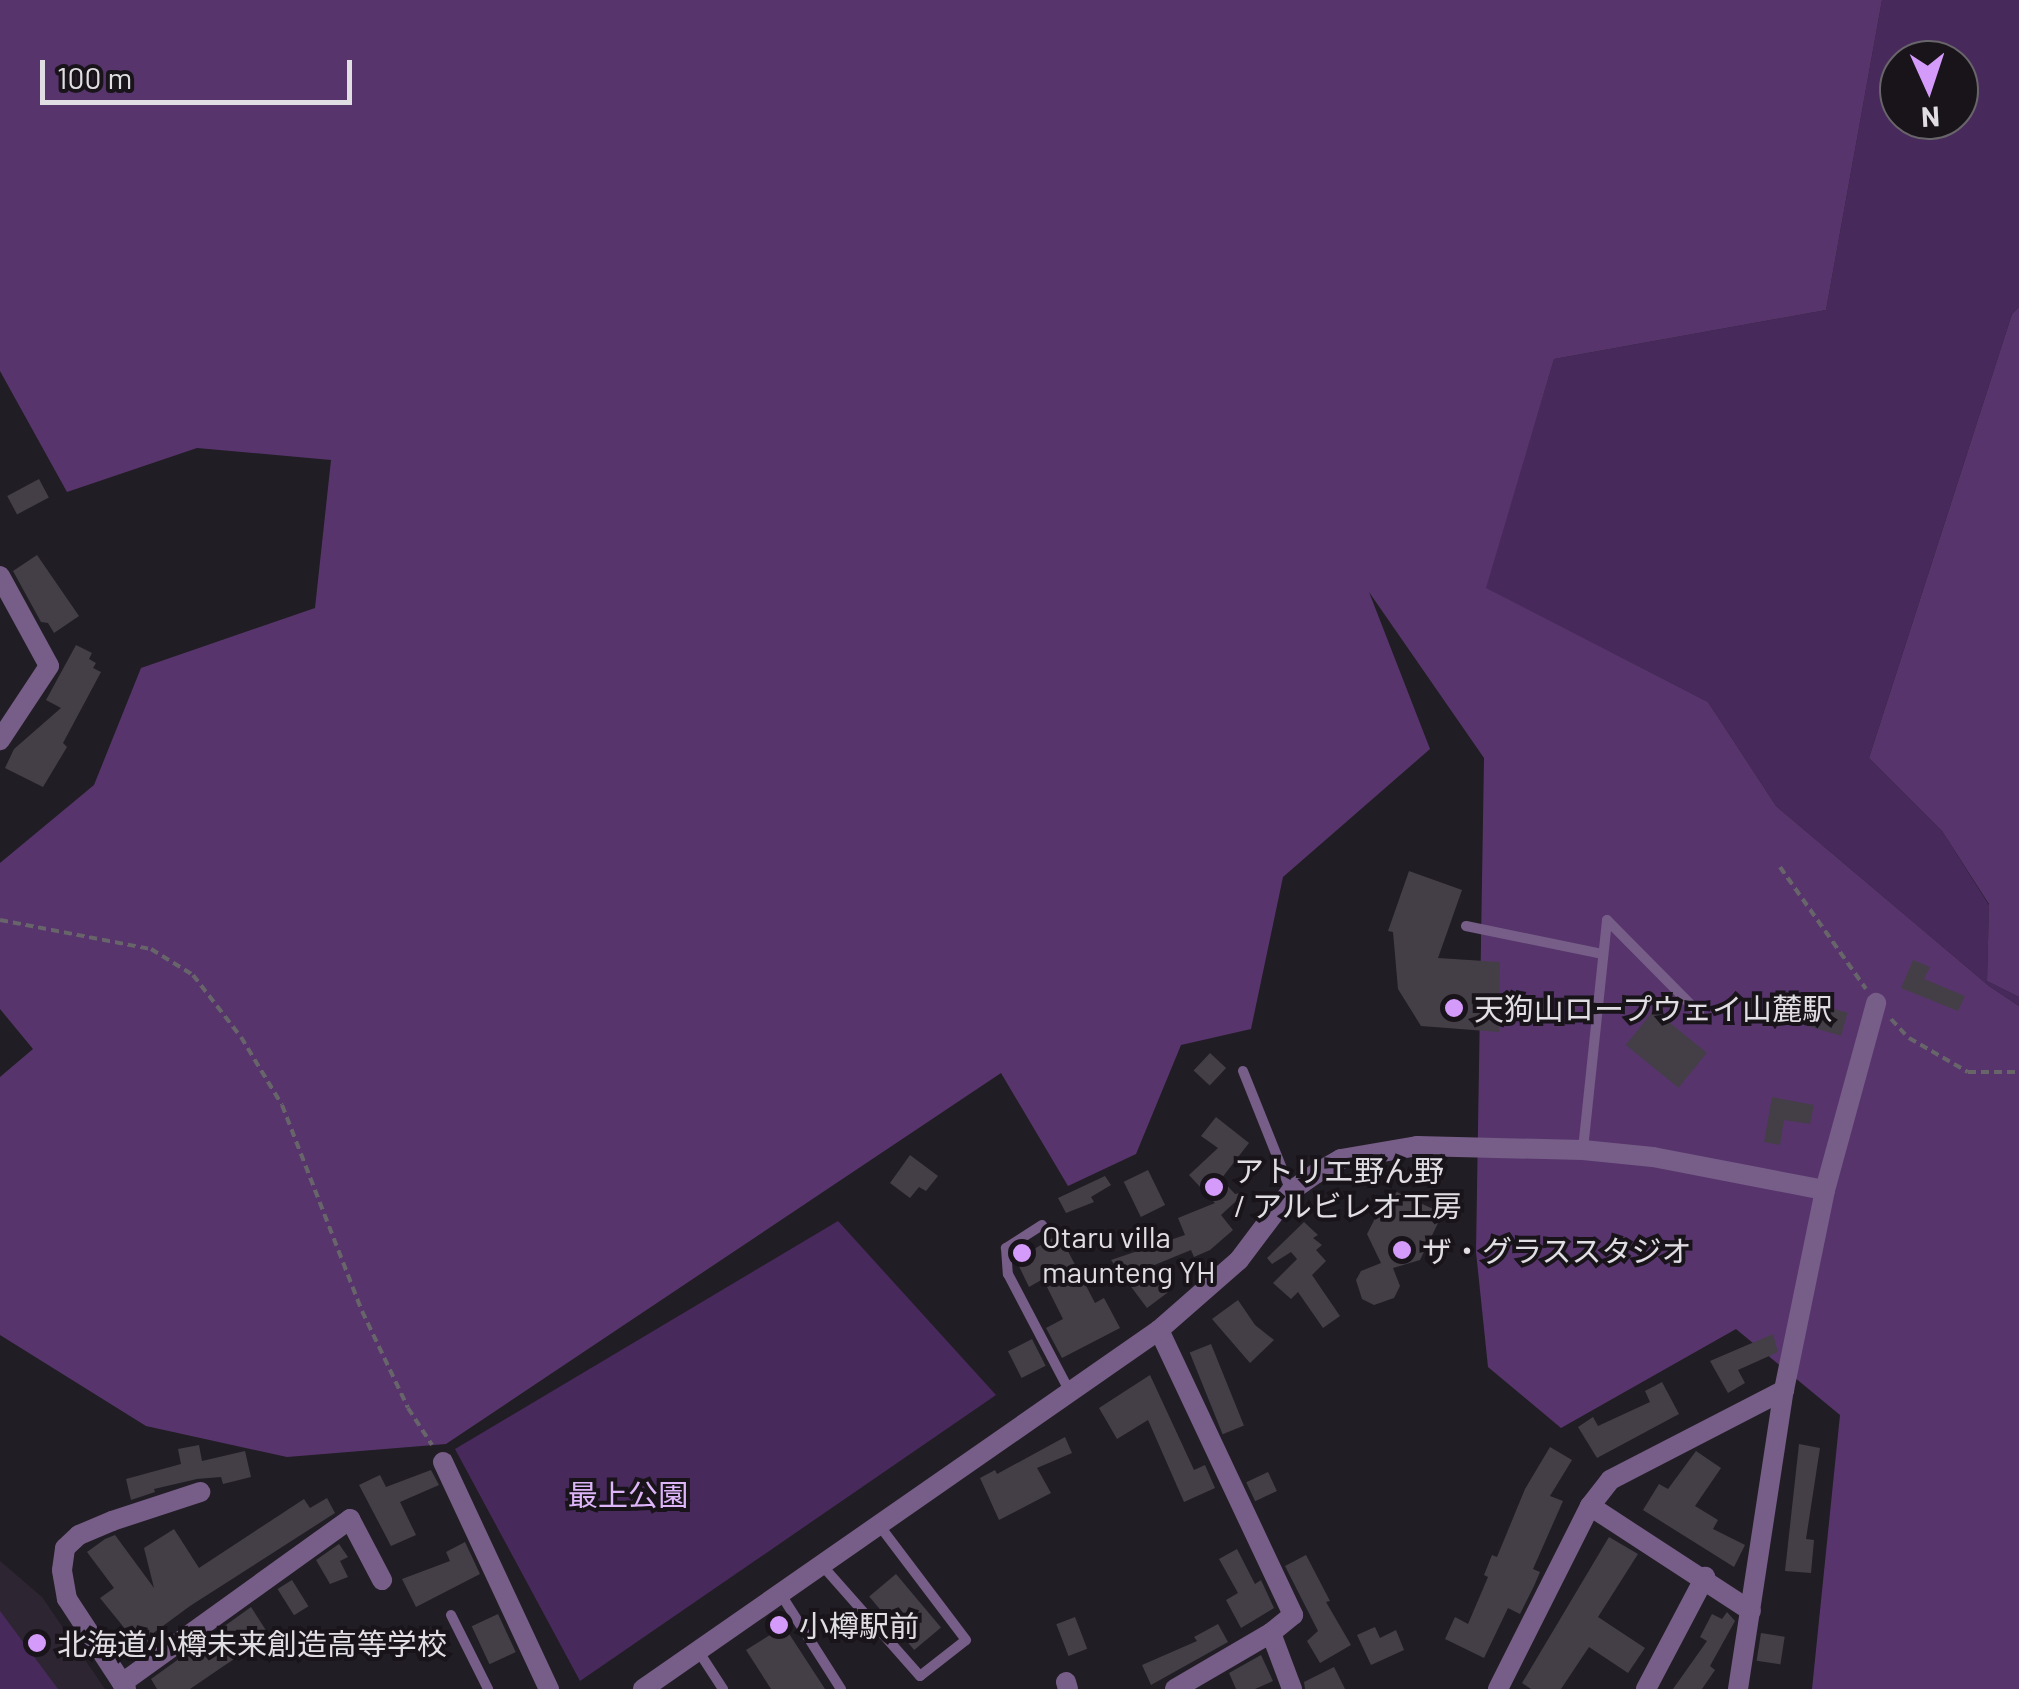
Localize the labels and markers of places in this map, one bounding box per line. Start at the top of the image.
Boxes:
place label: 天狗山ロープウェイ山麓駅 [1474,990,1834,1026]
marker: 天狗山ロープウェイ山麓駅 [1443,997,1465,1019]
place label: アトリエ野ん野 / アルビレオ工房 [1234,1152,1462,1222]
marker: アトリエ野ん野 / アルビレオ工房 [1203,1176,1225,1198]
place label: Otaru villa maunteng YH [1042,1218,1216,1288]
place label: ザ・グラススタジオ [1422,1232,1692,1268]
marker: ザ・グラススタジオ [1391,1239,1413,1261]
marker: Otaru villa maunteng YH [1011,1242,1033,1264]
place label: 小樽駅前 [799,1607,919,1643]
marker: 小樽駅前 [768,1614,790,1636]
place label: 北海道小樽未来創造高等学校 [57,1625,447,1661]
marker: 北海道小樽未来創造高等学校 [26,1632,48,1654]

